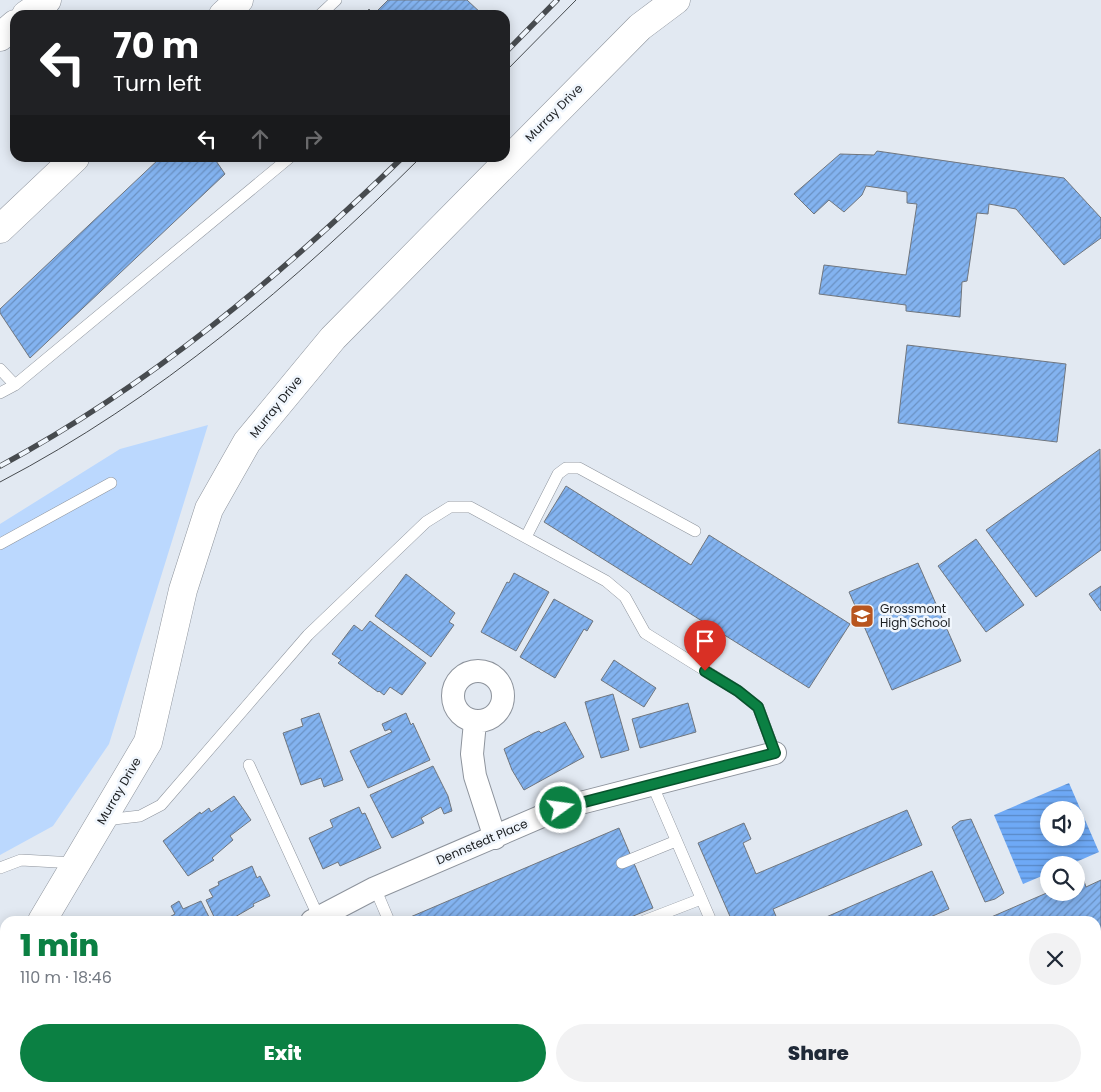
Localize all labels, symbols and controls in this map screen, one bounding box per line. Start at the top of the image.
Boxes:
text: 70 m [113,21,199,70]
icon: left [30,30,95,95]
text: Turn left [113,68,201,99]
street label: Murray Drive [521,80,586,145]
icon: left [193,125,221,153]
icon: ahead [246,125,274,153]
icon: right [299,125,327,153]
street label: Murray Drive [245,372,306,441]
place label: Grossmont High School [880,600,951,631]
school or university icon: Grossmont High School [849,603,875,629]
pin [684,620,726,671]
icon: arrive [691,627,719,655]
street label: Murray Drive [92,754,145,828]
position arrow [534,781,586,833]
map controls [1040,801,1085,901]
button: sound [1040,801,1085,846]
street label: Dennstedt Place [433,815,530,868]
button: search [1040,856,1085,901]
text: 1 min [20,924,99,967]
button: close [1029,933,1081,985]
text: 110 m · 18:46 [20,966,112,989]
button: Exit [20,1024,546,1082]
button: Share [556,1024,1081,1082]

